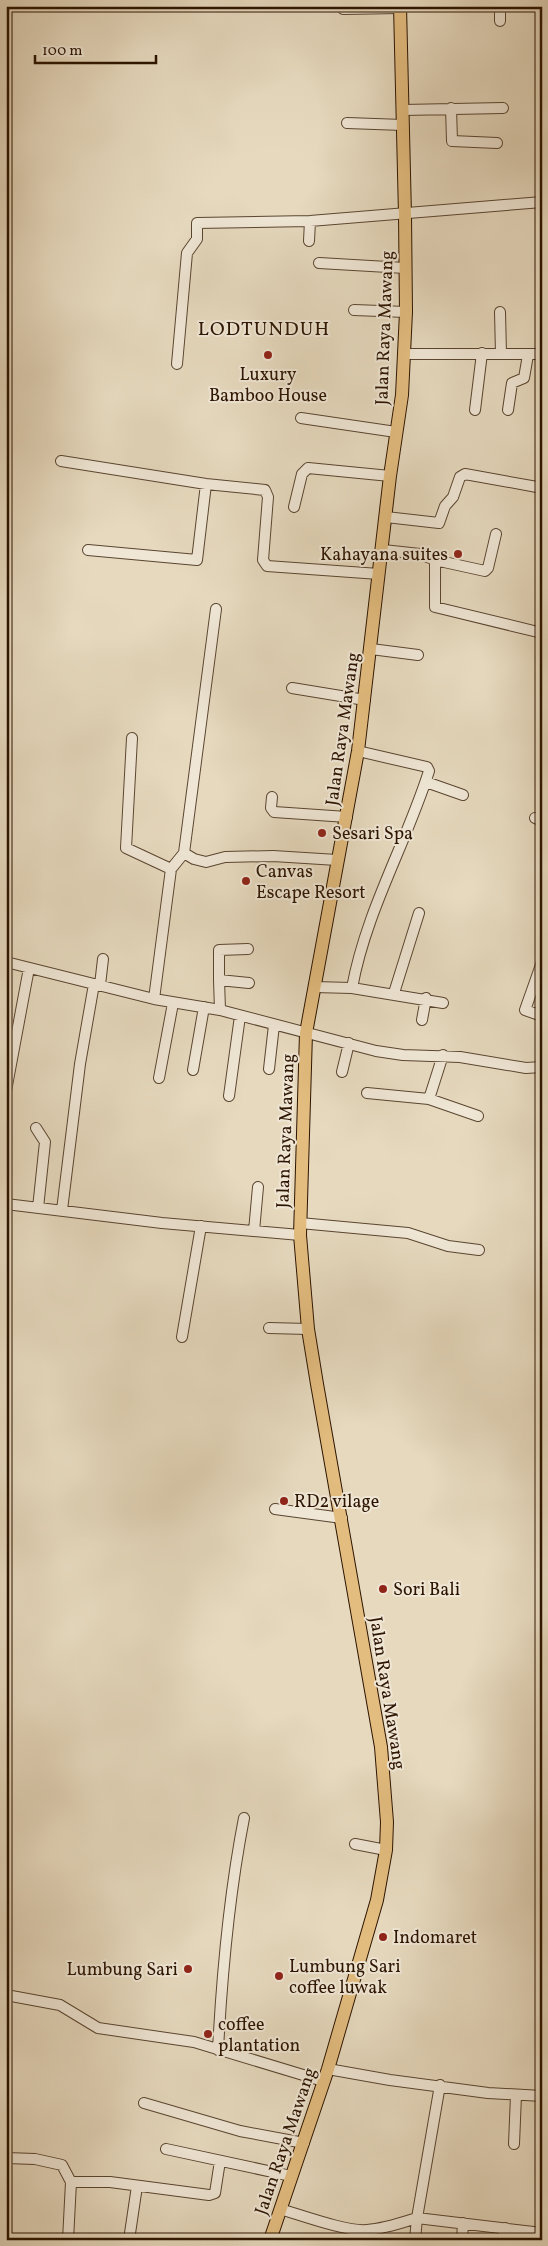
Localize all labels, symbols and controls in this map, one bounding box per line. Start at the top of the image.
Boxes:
scale bar [35,32,156,64]
text: 100 m [42,41,82,62]
street label: Jalan Raya Mawang [370,250,401,406]
district label: LODTUNDUH [198,316,330,344]
marker: Luxury Bamboo House [262,349,274,361]
place label: Luxury Bamboo House [209,363,327,409]
place label: Kahayana suites [320,543,448,568]
marker: Kahayana suites [452,548,464,560]
street label: Jalan Raya Mawang [320,651,367,808]
place label: Sesari Spa [332,822,413,847]
marker: Sesari Spa [316,827,328,839]
place label: Canvas Escape Resort [256,860,366,906]
marker: Canvas Escape Resort [240,875,252,887]
street label: Jalan Raya Mawang [271,1053,302,1209]
place label: RD2 vilage [294,1490,379,1515]
marker: RD2 vilage [278,1495,290,1507]
place label: Sori Bali [393,1578,460,1603]
marker: Sori Bali [377,1583,389,1595]
street label: Jalan Raya Mawang [362,1615,411,1772]
place label: Indomaret [393,1926,477,1951]
marker: Indomaret [377,1931,389,1943]
place label: Lumbung Sari coffee luwak [289,1955,401,2001]
place label: Lumbung Sari [66,1958,178,1983]
marker: Lumbung Sari [182,1963,194,1975]
marker: Lumbung Sari coffee luwak [273,1970,285,1982]
place label: coffee plantation [218,2013,301,2059]
marker: coffee plantation [202,2028,214,2040]
street label: Jalan Raya Mawang [249,2064,323,2219]

